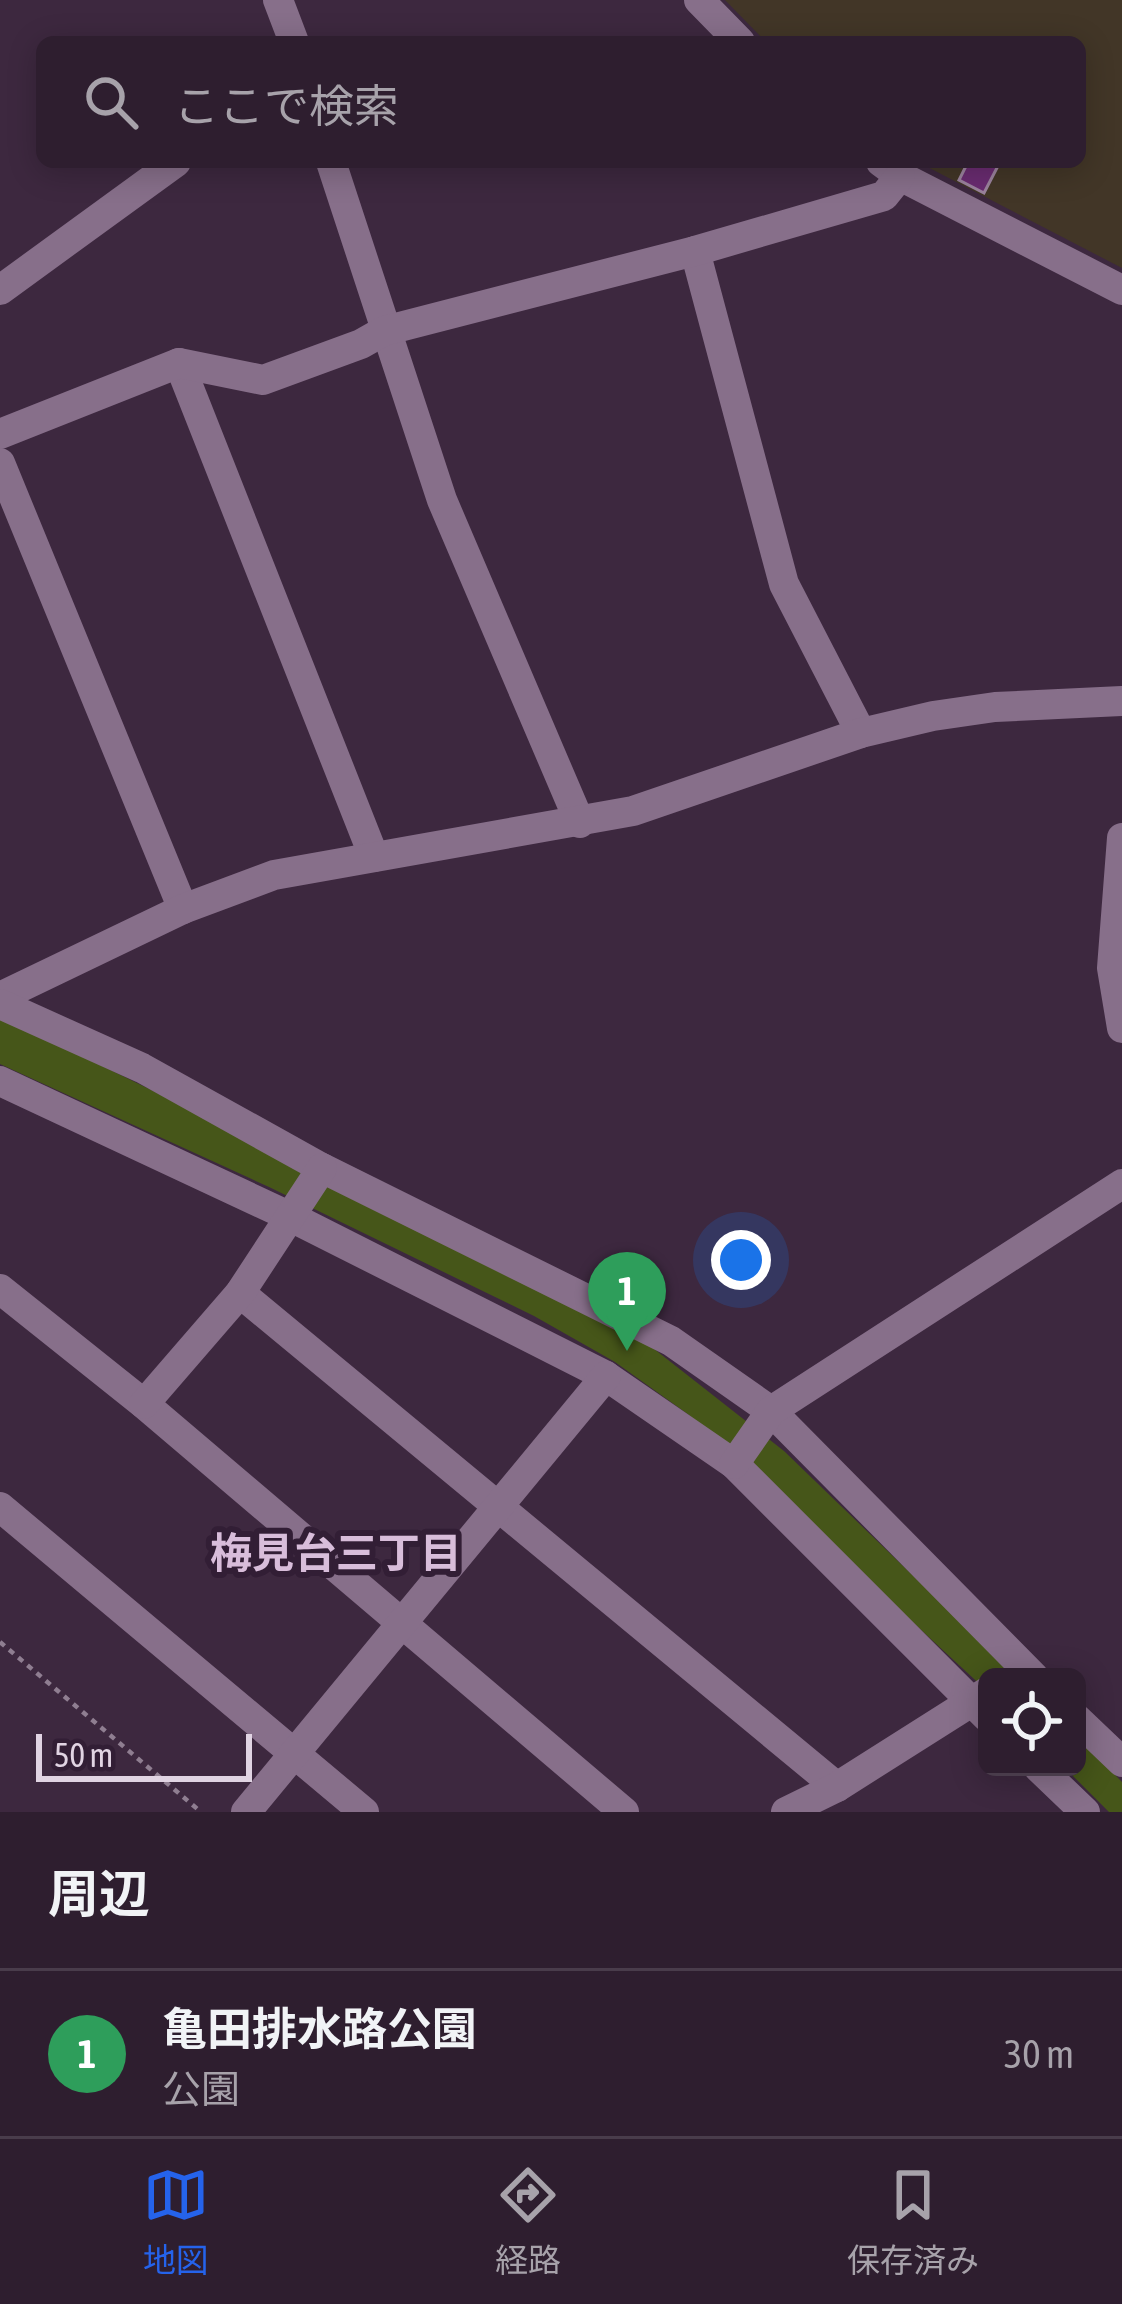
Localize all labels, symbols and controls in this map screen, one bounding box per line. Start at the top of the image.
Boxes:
search box [36,36,1086,168]
icon: search [78,69,144,135]
text: ここで検索 [174,80,399,132]
your location [711,1230,771,1290]
pin: 1 [588,1252,666,1351]
district label: 梅見台三丁目 [210,1529,462,1577]
map controls [978,1668,1086,1776]
button: locate [978,1668,1086,1776]
scale bar [36,1728,252,1781]
text: 50 m [54,1736,113,1774]
text: 周辺 [48,1864,150,1923]
text: 亀田排水路公園 [162,2003,477,2055]
text: 1 [78,2032,96,2076]
text: 30 m [1004,2032,1074,2076]
text: 公園 [162,2067,240,2111]
tab: 地図 [143,2162,209,2282]
tab: 経路 [495,2162,561,2282]
tab: 保存済み [847,2162,979,2282]

